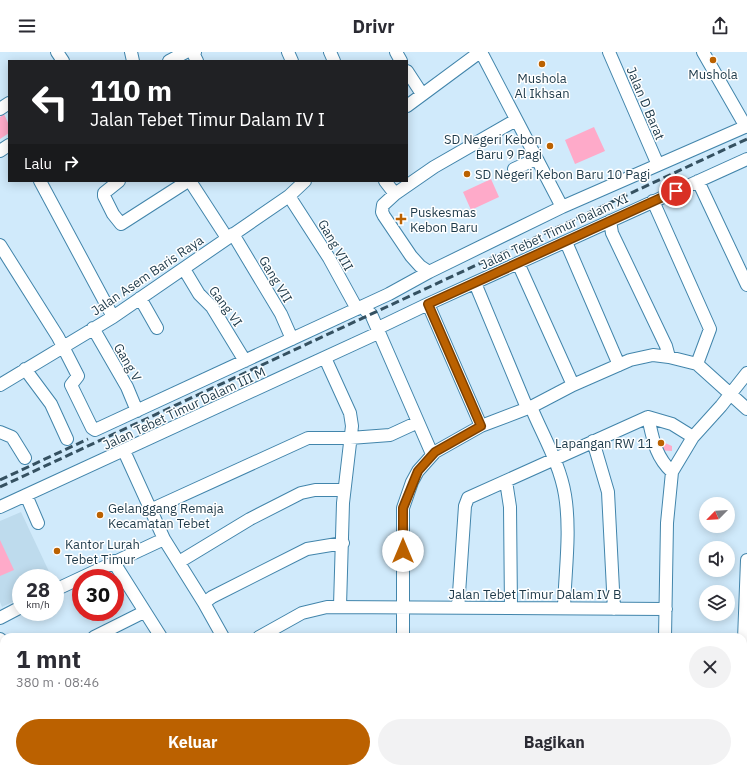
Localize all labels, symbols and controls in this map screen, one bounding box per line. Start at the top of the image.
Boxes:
icon: menu [16,15,38,37]
text: Drivr [353,15,394,38]
icon: share [709,15,731,37]
marker: Mushola [708,55,718,65]
marker: Mushola Al Ikhsan [537,59,547,69]
street label: Jalan D Barat [622,64,669,142]
place label: Mushola [688,66,738,83]
place label: Mushola Al Ikhsan [514,70,570,102]
text: 110 m [90,72,172,109]
icon: left [24,76,76,128]
text: Jalan Tebet Timur Dalam IV I [90,108,325,131]
place label: SD Negeri Kebon Baru 9 Pagi [444,131,542,163]
marker: SD Negeri Kebon Baru 9 Pagi [545,141,555,151]
icon: right [60,152,82,174]
text: Lalu [24,154,52,173]
place label: SD Negeri Kebon Baru 10 Pagi [475,166,650,183]
marker: SD Negeri Kebon Baru 10 Pagi [462,169,472,179]
pin [659,174,693,208]
icon: arrive [665,180,687,202]
street label: Jalan Tebet Timur Dalam XI [477,190,631,273]
place label: Puskesmas Kebon Baru [410,204,478,236]
marker: Puskesmas Kebon Baru [395,213,407,225]
street label: Gang VIII [314,216,357,274]
street label: Jalan Asem Baris Raya [88,231,207,319]
street label: Gang VII [255,253,296,306]
street label: Gang VI [205,283,246,330]
street label: Gang V [110,340,145,384]
street label: Jalan Tebet Timur Dalam III M [100,363,268,454]
place label: Lapangan RW 11 [555,435,653,452]
marker: Lapangan RW 11 [656,438,666,448]
north arrow [699,497,735,533]
map controls [699,497,735,621]
place label: Gelanggang Remaja Kecamatan Tebet [108,500,224,532]
marker: Gelanggang Remaja Kecamatan Tebet [95,510,105,520]
position arrow [382,530,424,572]
place label: Kantor Lurah Tebet Timur [65,536,140,568]
button: sound [699,541,735,577]
marker: Kantor Lurah Tebet Timur [52,546,62,556]
speed limit sign: 30 [72,569,124,621]
text: 28 [26,576,50,603]
button: layers [699,585,735,621]
street label: Jalan Tebet Timur Dalam IV B [448,586,622,603]
text: km/h [26,598,50,611]
text: 1 mnt [16,643,81,675]
button: close [689,646,731,688]
text: 380 m · 08:46 [16,674,99,691]
button: Keluar [16,719,370,765]
button: Bagikan [378,719,731,765]

